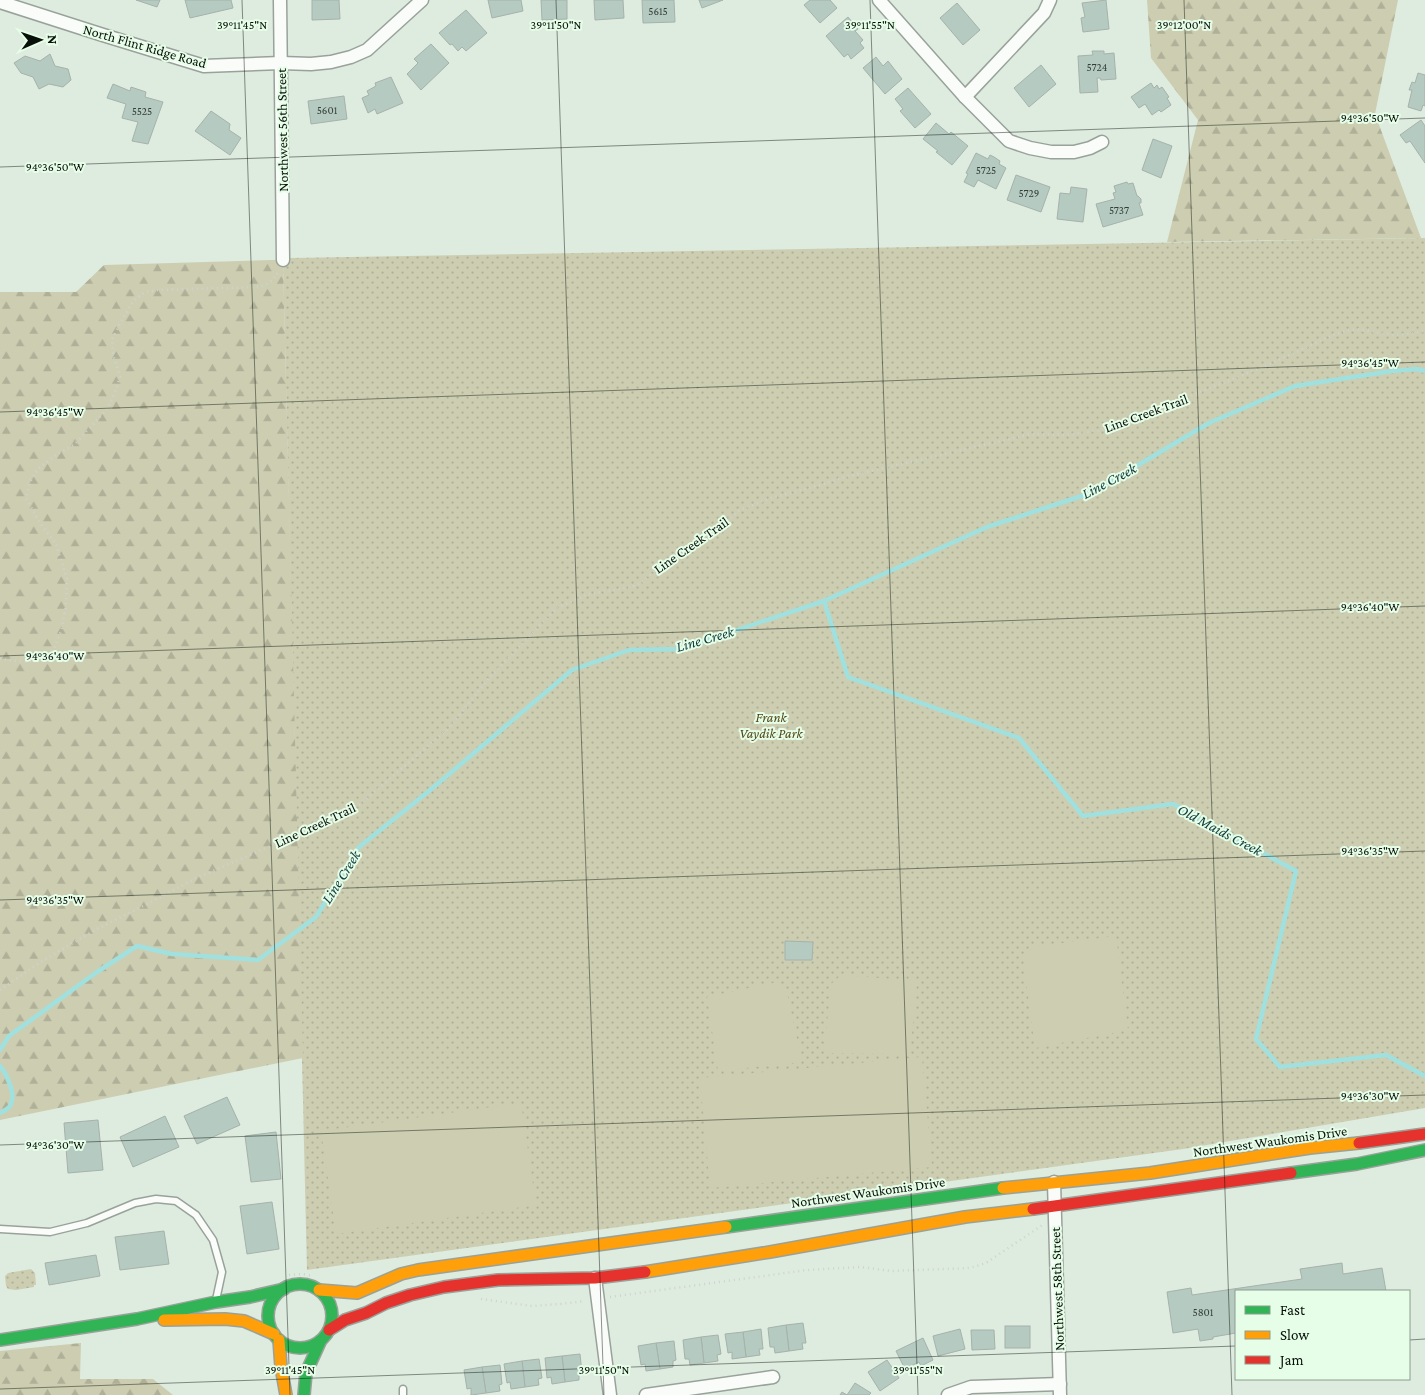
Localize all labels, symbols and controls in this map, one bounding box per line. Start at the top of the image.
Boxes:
house number: 5615 [648,5,668,17]
north arrow [15,15,65,65]
text: 39°11'45"N [217,18,267,32]
text: 39°11'50"N [531,18,582,32]
text: 39°11'55"N [845,18,895,32]
text: 39°12'00"N [1157,18,1211,32]
street label: North Flint Ridge Road [82,21,209,71]
text: N [45,34,61,45]
house number: 5724 [1087,61,1108,73]
street label: Northwest 56th Street [273,68,291,192]
house number: 5601 [317,104,338,116]
house number: 5525 [132,105,152,117]
text: 94°36'50"W [1341,111,1399,125]
text: 94°36'50"W [26,160,84,174]
house number: 5725 [976,164,996,176]
house number: 5729 [1019,187,1039,199]
house number: 5737 [1109,204,1129,216]
text: 94°36'45"W [1341,356,1399,370]
street label: Line Creek Trail [1102,390,1190,436]
text: 94°36'45"W [26,405,84,419]
water label: Line Creek [1079,459,1140,502]
street label: Line Creek Trail [651,513,732,577]
text: 94°36'40"W [1341,600,1399,614]
water label: Line Creek [674,623,737,655]
text: 94°36'40"W [26,649,84,663]
park label: Frank Vaydik Park [739,709,803,741]
street label: Line Creek Trail [272,799,358,851]
water label: Old Maids Creek [1175,801,1266,860]
text: 94°36'35"W [1341,844,1399,858]
water label: Line Creek [318,846,364,906]
text: 94°36'35"W [26,893,84,907]
text: 94°36'30"W [1341,1089,1399,1103]
street label: Northwest Waukomis Drive [1192,1122,1348,1160]
text: 94°36'30"W [26,1138,84,1152]
street label: Northwest Waukomis Drive [790,1173,946,1211]
street label: Northwest 58th Street [1047,1226,1067,1351]
legend [1235,1290,1410,1380]
text: Fast [1280,1302,1306,1318]
house number: 5801 [1193,1306,1214,1318]
text: Slow [1280,1327,1310,1343]
text: Jam [1278,1352,1303,1369]
text: 39°11'45"N [265,1363,315,1377]
text: 39°11'50"N [579,1363,630,1377]
text: 39°11'55"N [893,1363,943,1377]

